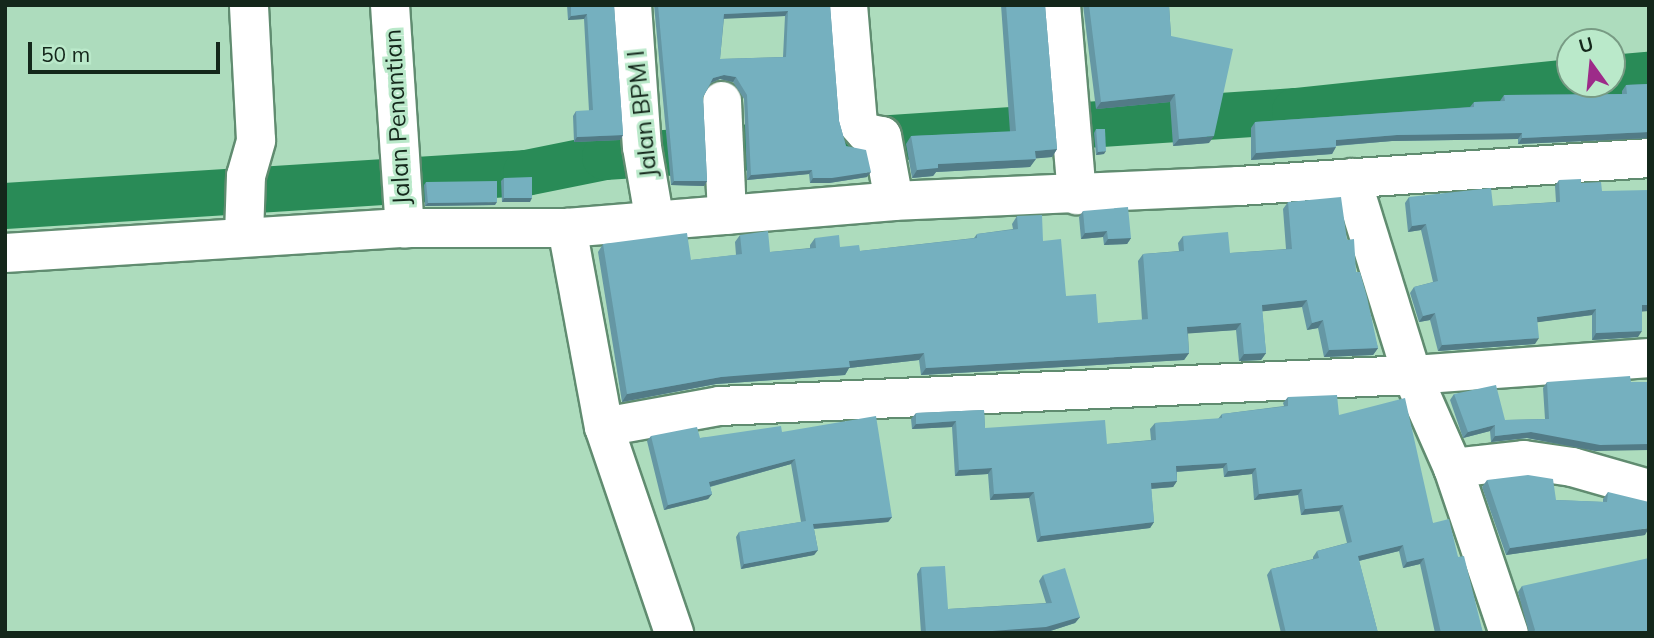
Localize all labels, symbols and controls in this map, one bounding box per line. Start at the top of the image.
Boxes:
scale bar [32,28,224,72]
street label: Jalan Penantian [378,28,416,206]
north arrow [1556,28,1626,98]
text: U [1576,31,1596,58]
text: 50 m [41,41,90,67]
street label: Jalan BPM I [621,49,663,179]

